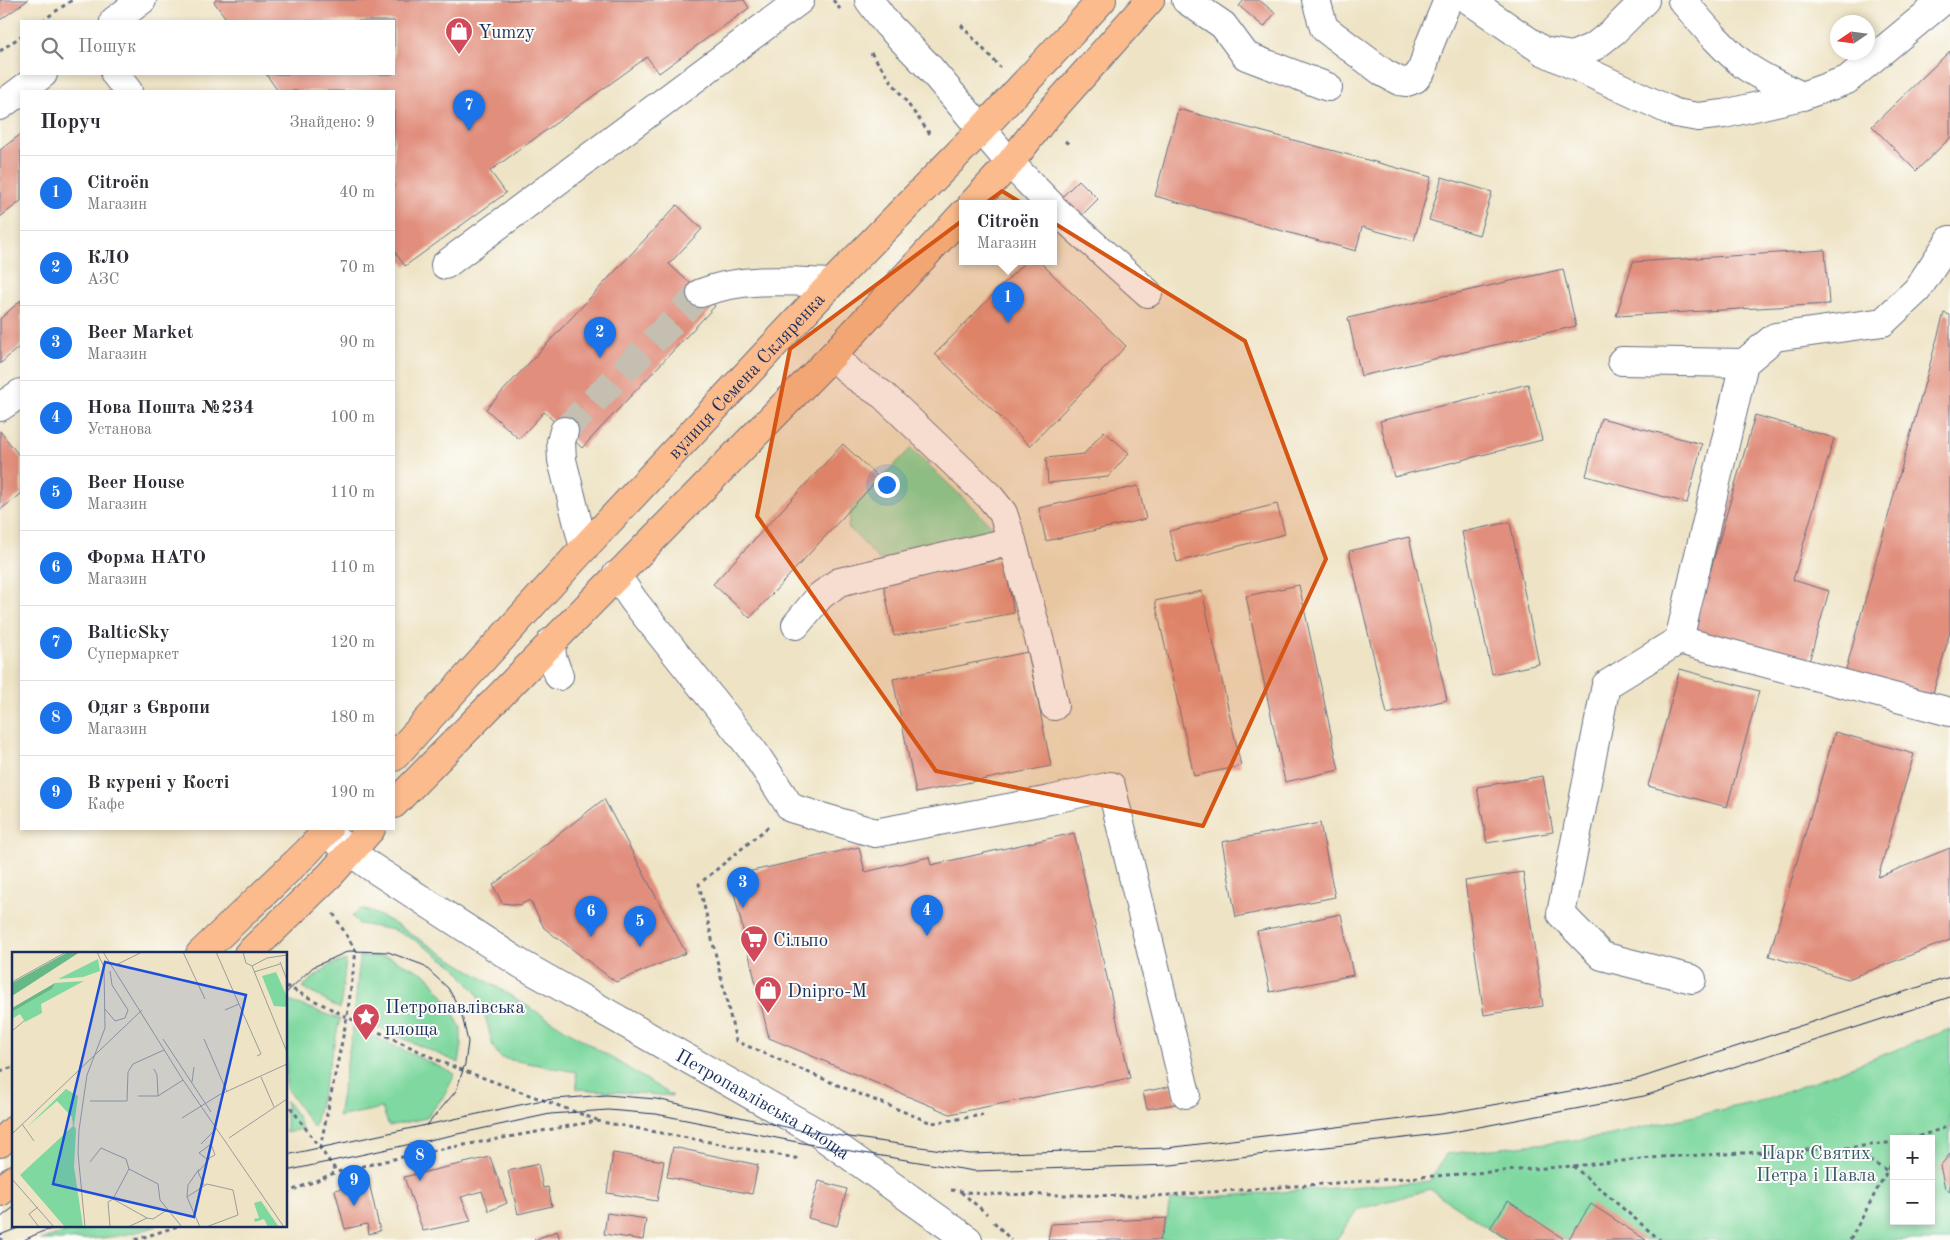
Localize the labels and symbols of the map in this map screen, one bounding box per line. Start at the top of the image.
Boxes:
north arrow [1830,15,1875,60]
shop icon: Yumzy [444,16,474,55]
place label: Yumzy [478,24,535,43]
pin: 7 [453,90,485,131]
pin: 1 [992,282,1024,323]
street label: вулиця Семена Скляренка [665,290,830,464]
pin: 2 [584,317,616,358]
your location [874,472,900,498]
pin: 3 [727,867,759,908]
pin: 4 [911,895,943,936]
pin: 6 [575,896,607,937]
pin: 5 [624,906,656,947]
supermarket icon: Сільпо [739,924,769,963]
place label: Сільпо [773,932,828,951]
inset map [12,952,288,1228]
shop icon: Dnipro-M [753,975,783,1014]
place label: Dnipro-M [787,983,867,1002]
place label: Петропавлівська площа [385,999,525,1040]
place icon: Петропавлівська площа [351,1002,381,1041]
street label: Петропавлівська площа [672,1047,853,1165]
pin: 8 [404,1140,436,1181]
park label: Парк Святих Петра і Павла [1756,1145,1877,1186]
pin: 9 [338,1165,370,1206]

